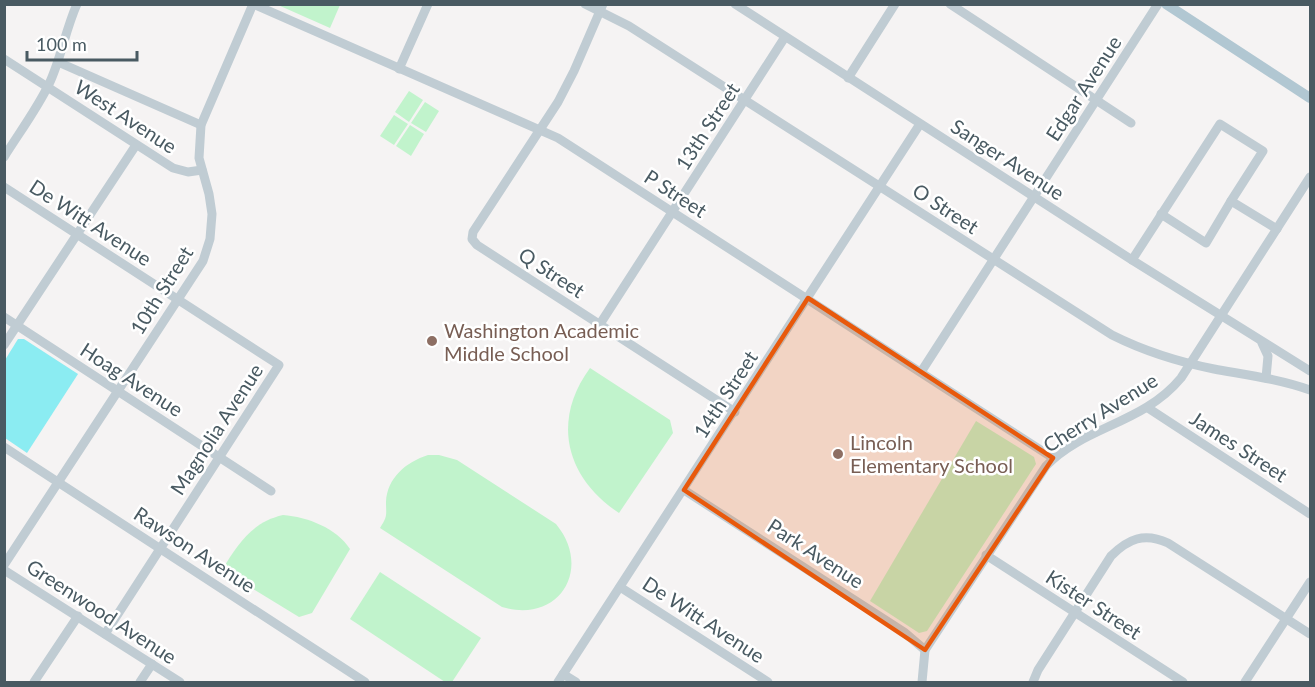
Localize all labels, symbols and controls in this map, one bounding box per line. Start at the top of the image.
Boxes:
scale bar [27,24,136,62]
street label: Edgar Avenue [1040,31,1126,145]
text: 100 m [36,33,87,55]
street label: West Avenue [71,74,181,158]
street label: 13th Street [670,78,744,174]
street label: Sanger Avenue [947,113,1069,205]
street label: P Street [640,164,712,222]
street label: De Witt Avenue [26,174,156,270]
street label: O Street [909,178,983,238]
street label: 10th Street [125,242,197,338]
street label: Q Street [515,242,589,302]
place label: Washington Academic Middle School [444,318,640,365]
marker: Washington Academic Middle School [425,334,439,348]
street label: Hoag Avenue [76,337,188,421]
street label: 14th Street [688,346,762,442]
street label: Magnolia Avenue [165,359,267,499]
street label: Cherry Avenue [1038,367,1162,457]
street label: James Street [1186,406,1292,486]
place label: Lincoln Elementary School [850,430,1013,477]
marker: Lincoln Elementary School [831,447,845,461]
street label: Rawson Avenue [130,501,260,597]
street label: Park Avenue [763,513,869,593]
street label: Greenwood Avenue [23,554,181,668]
street label: Kister Street [1042,564,1146,644]
street label: De Witt Avenue [639,571,769,667]

